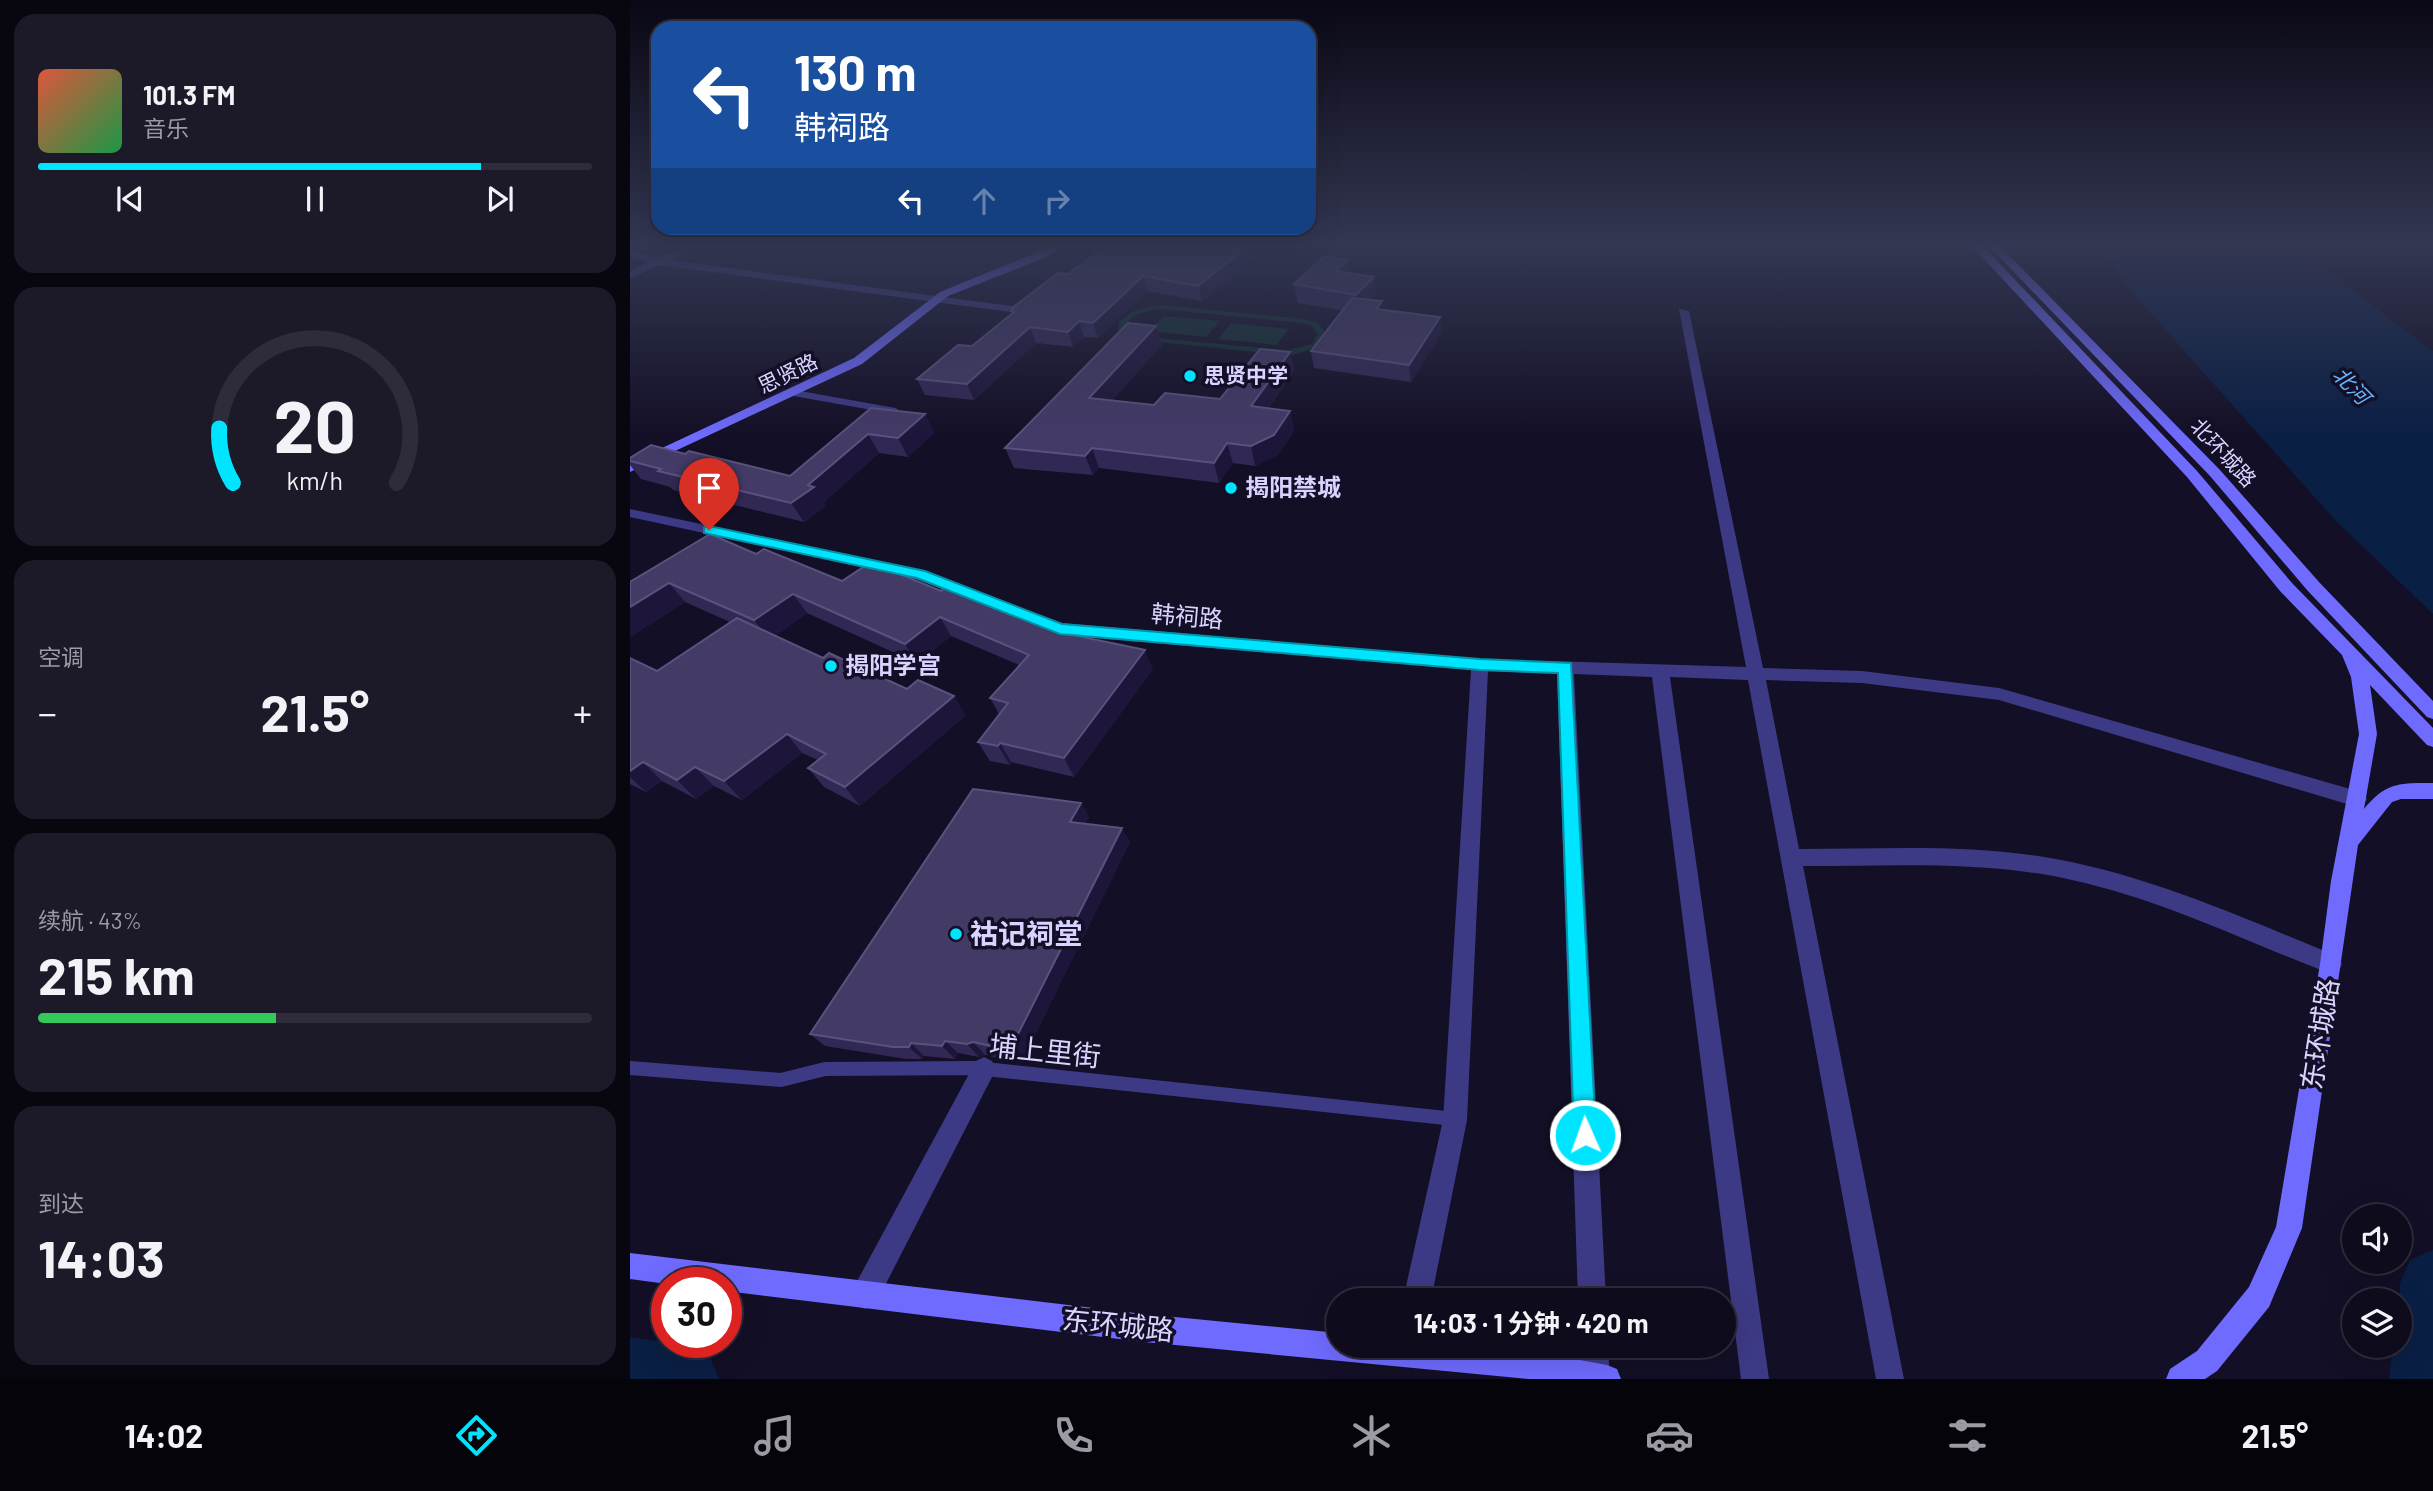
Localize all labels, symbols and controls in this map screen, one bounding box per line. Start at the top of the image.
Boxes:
text: 130 m [794,42,916,101]
icon: left [679,49,770,140]
text: 101.3 FM [143,79,235,110]
text: 韩祠路 [794,107,890,145]
text: 音乐 [143,114,189,142]
icon: previous [111,180,149,218]
icon: pause [296,180,334,218]
icon: next [481,180,519,218]
icon: left [892,182,930,220]
icon: ahead [965,182,1003,220]
icon: right [1038,182,1076,220]
street label: 思贤路 [754,348,821,398]
water label: 北河 [2328,361,2379,411]
place label: 思贤中学 [1204,362,1288,387]
marker: 思贤中学 [1182,368,1198,384]
text: 20 [274,380,356,468]
street label: 北环城路 [2186,413,2262,491]
pin [679,458,739,530]
text: km/h [287,464,343,494]
icon: arrive [690,469,728,507]
place label: 揭阳禁城 [1245,472,1341,501]
marker: 揭阳禁城 [1223,480,1239,496]
street label: 韩祠路 [1150,598,1224,633]
text: 空调 [38,643,84,671]
place label: 揭阳学宫 [845,650,941,679]
marker: 揭阳学宫 [823,658,839,674]
text: 21.5° [261,680,369,742]
text: − [38,689,57,735]
text: + [573,689,592,735]
text: 续航 · 43% [38,906,142,934]
place label: 祜记祠堂 [970,916,1082,950]
marker: 祜记祠堂 [948,926,964,942]
text: 215 km [38,943,195,1005]
street label: 东环城路 [2293,976,2345,1092]
street label: 埔上里街 [988,1027,1103,1073]
position arrow [1548,1098,1622,1172]
text: 到达 [38,1189,84,1217]
map controls [2342,1204,2412,1358]
button: sound [2342,1204,2412,1274]
text: 14:03 [38,1226,165,1288]
speed limit sign: 30 [651,1267,742,1358]
button: layers [2342,1288,2412,1358]
street label: 东环城路 [1061,1301,1176,1347]
text: 14:03 · 1 分钟 · 420 m [1414,1307,1648,1338]
icon: directions [452,1411,501,1460]
icon: music [750,1411,799,1460]
icon: phone [1049,1411,1098,1460]
icon: climate [1347,1411,1396,1460]
icon: car [1645,1411,1694,1460]
icon: filters [1943,1411,1992,1460]
text: 14:02 [125,1416,203,1454]
text: 21.5° [2241,1416,2308,1454]

